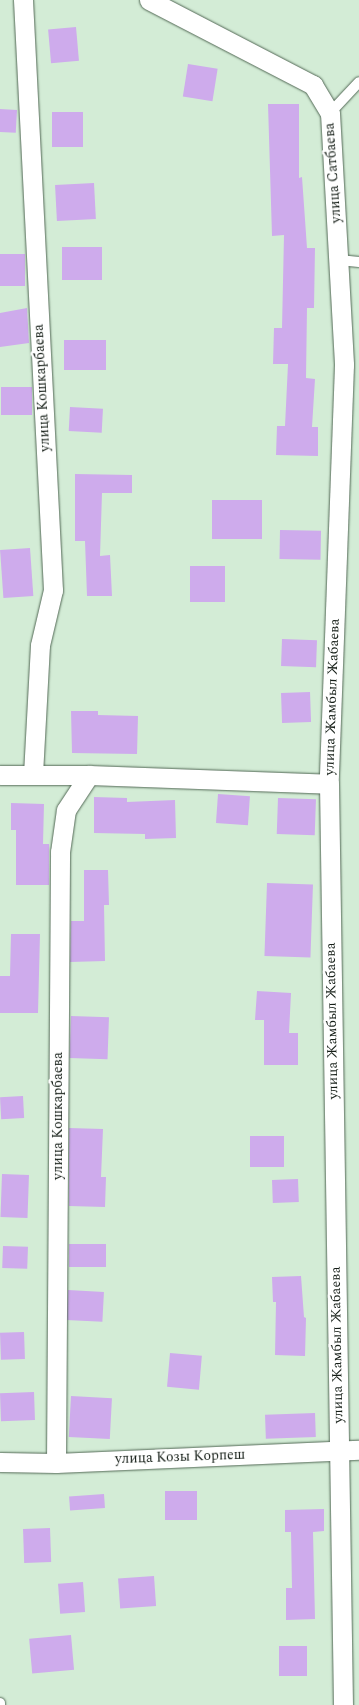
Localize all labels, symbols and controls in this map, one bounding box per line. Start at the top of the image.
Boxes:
street label: улица Сатбаева [321,122,345,224]
street label: улица Кошкарбаева [30,324,54,452]
street label: улица Жамбыл Жабаева [321,618,343,776]
street label: улица Жамбыл Жабаева [322,942,342,1100]
street label: улица Кошкарбаева [50,1052,66,1180]
street label: улица Жамбыл Жабаева [327,1266,347,1424]
street label: улица Козы Корпеш [115,1446,245,1468]

